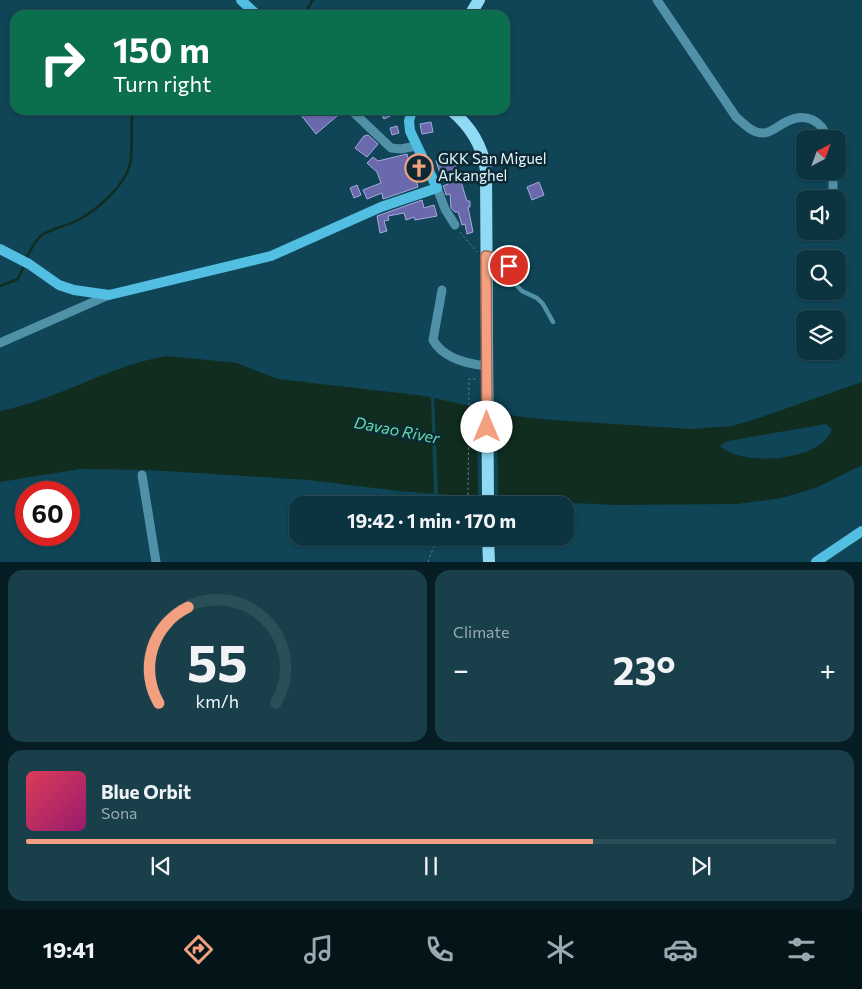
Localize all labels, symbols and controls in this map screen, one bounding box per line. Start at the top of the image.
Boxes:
text: 150 m [113,27,210,70]
icon: right [30,30,95,95]
text: Turn right [113,70,211,97]
north arrow [796,130,846,180]
map controls [796,130,846,360]
place label: GKK San Miguel Arkanghel [438,149,547,184]
church icon: GKK San Miguel Arkanghel [404,153,434,183]
button: sound [796,190,846,240]
pin [488,245,530,287]
button: search [796,250,846,300]
icon: arrive [495,252,523,280]
button: layers [796,310,846,360]
position arrow [460,400,512,452]
water label: Davao River [353,412,442,447]
speed limit sign: 60 [15,481,80,546]
text: 19:42 · 1 min · 170 m [347,509,516,532]
text: Climate [453,622,509,641]
text: 55 [187,629,248,693]
text: 23° [613,646,676,693]
text: − [453,652,469,686]
text: + [820,652,836,686]
text: km/h [196,690,239,712]
text: Blue Orbit [101,780,191,803]
text: Sona [101,803,137,822]
icon: previous [147,852,175,880]
icon: pause [417,852,445,880]
icon: next [687,852,715,880]
icon: directions [181,932,216,967]
icon: music [301,932,336,967]
icon: phone [422,932,457,967]
icon: climate [543,932,578,967]
icon: car [663,932,698,967]
icon: filters [784,932,819,967]
text: 19:41 [43,936,95,963]

